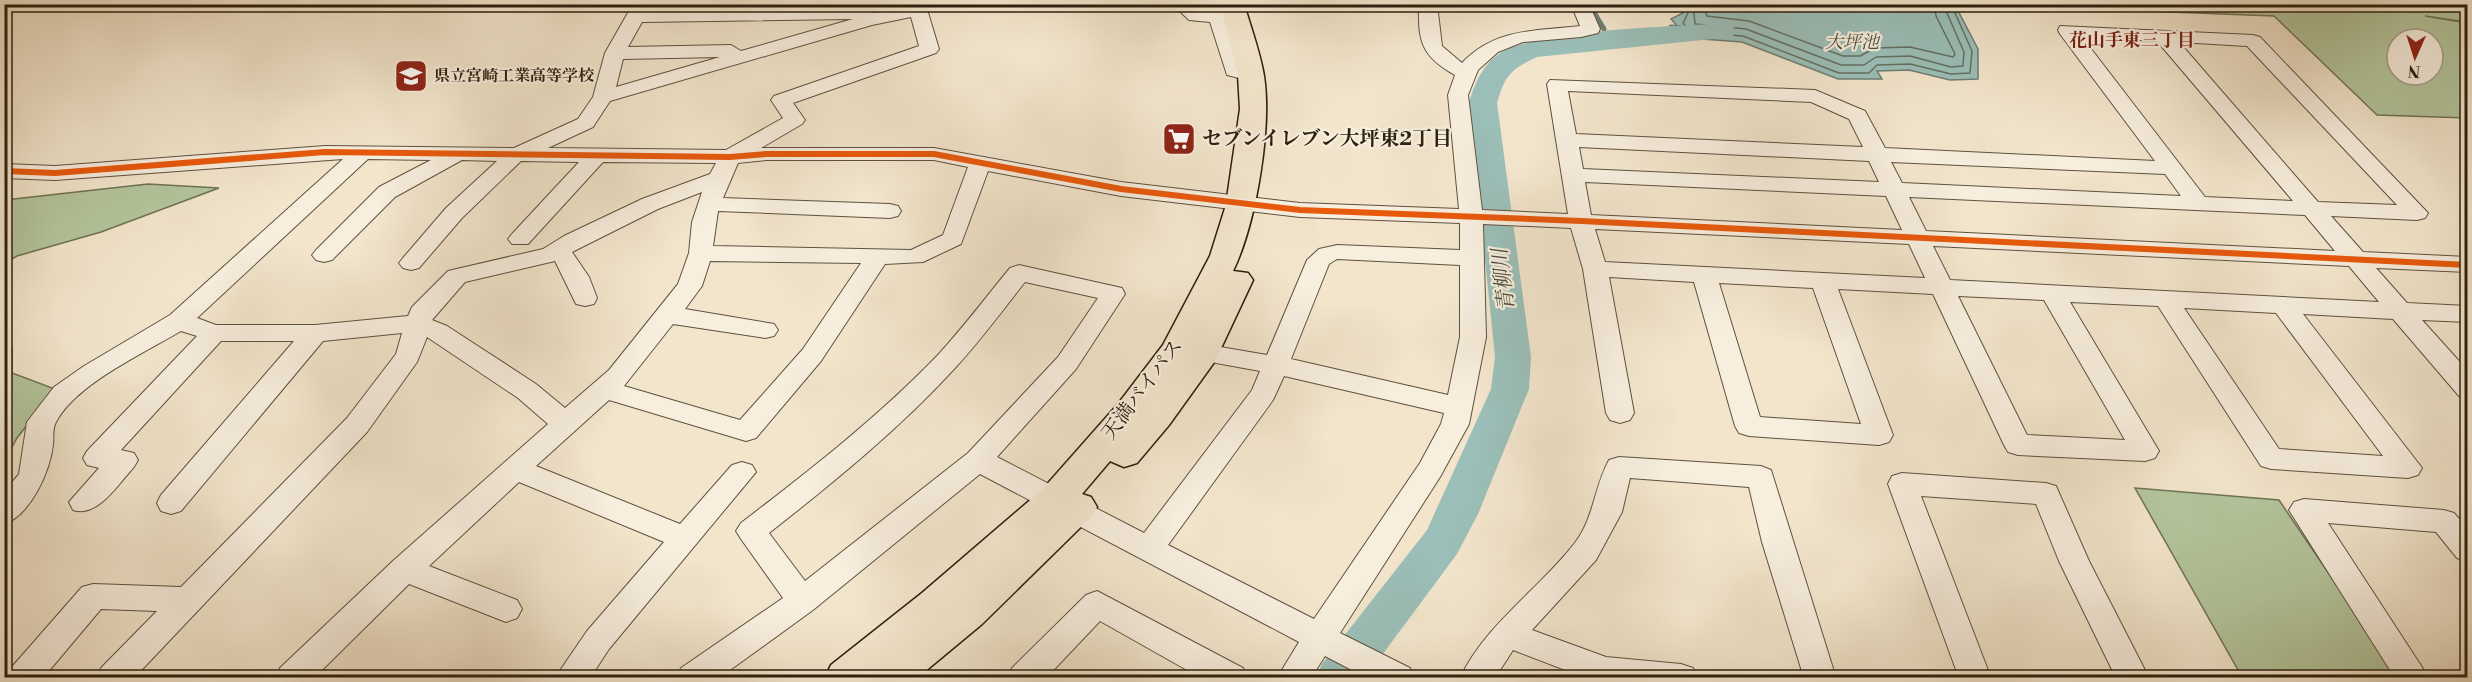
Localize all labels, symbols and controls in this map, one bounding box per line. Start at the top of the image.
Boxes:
north arrow [2385,27,2445,87]
district label: 花山手東三丁目 [2069,29,2195,52]
water label: 大坪池 [1825,31,1881,54]
school or university icon: 県立宮崎工業高等学校 [393,58,429,94]
text: N [2407,61,2421,81]
place label: 県立宮崎工業高等学校 [434,66,595,86]
supermarket icon: セブンイレブン大坪東2丁目 [1161,121,1197,157]
place label: セブンイレブン大坪東2丁目 [1202,127,1452,152]
water label: 青柳川 [1487,245,1521,313]
street label: 天満バイパス [1097,335,1189,445]

